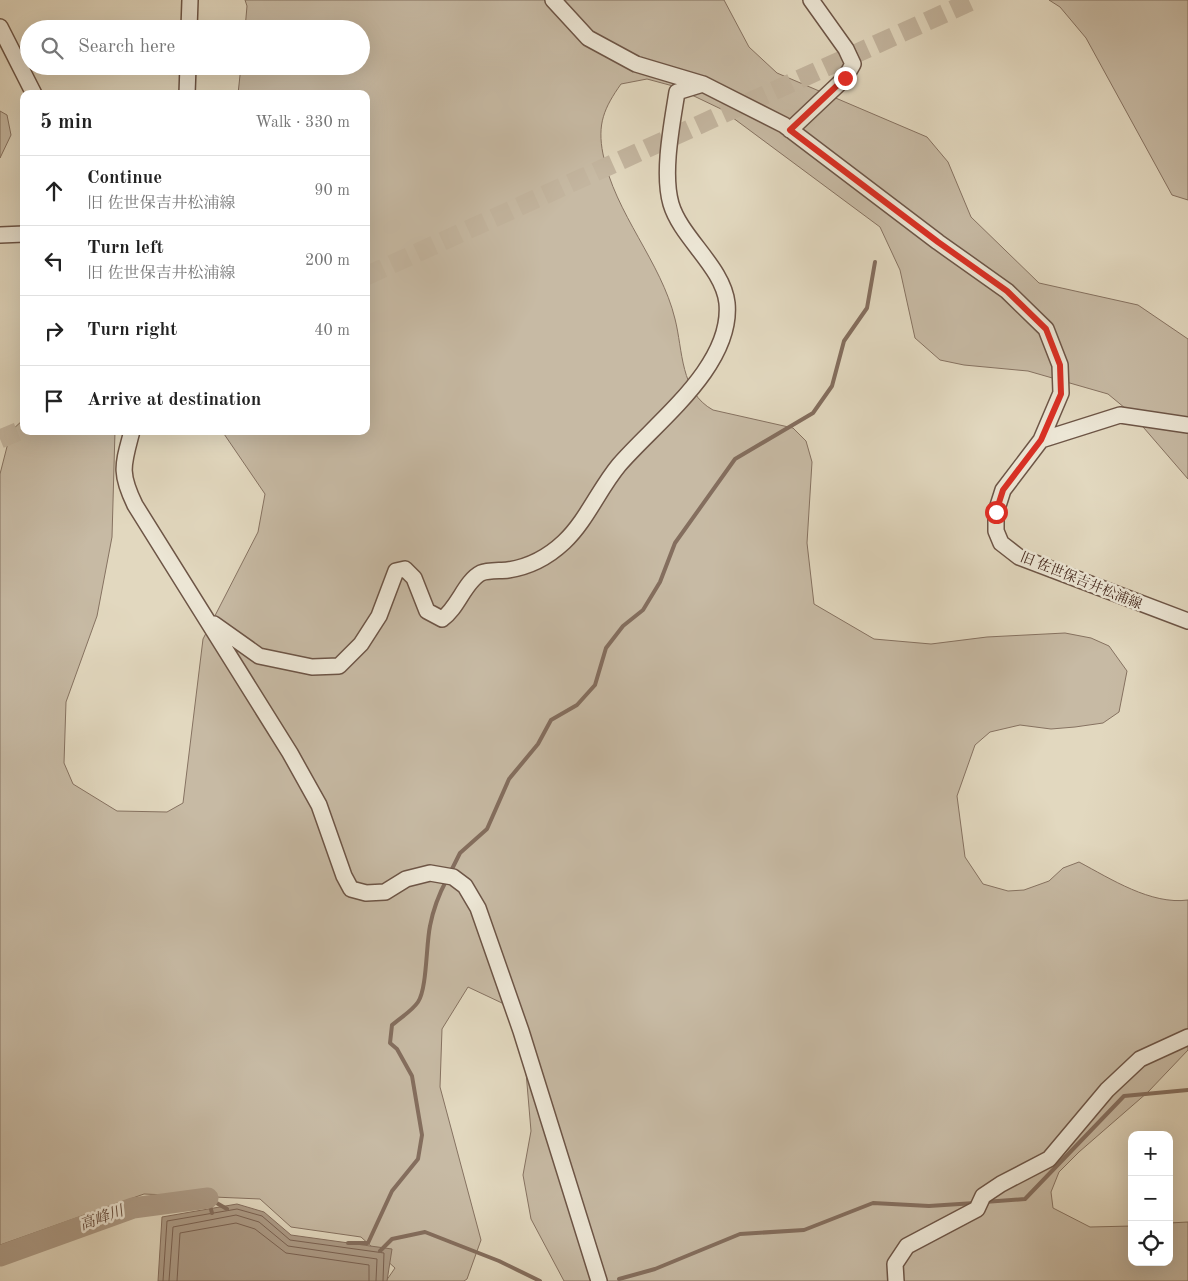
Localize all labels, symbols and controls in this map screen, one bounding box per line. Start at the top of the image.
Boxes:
search box [20,20,370,75]
icon: search [38,34,66,62]
text: Search here [78,38,175,57]
route end [834,67,857,90]
text: 5 min [40,112,93,133]
text: Walk · 330 m [255,115,350,131]
text: Continue [87,169,162,188]
icon: ahead [40,177,68,205]
text: 90 m [314,183,350,199]
text: 旧 佐世保吉井松浦線 [87,196,235,212]
text: Turn left [87,239,164,258]
icon: left [40,247,68,275]
text: 200 m [305,253,350,269]
text: 旧 佐世保吉井松浦線 [87,266,235,282]
icon: right [40,317,68,345]
text: Turn right [87,321,177,340]
text: 40 m [314,323,350,339]
icon: arrive [40,387,68,415]
text: Arrive at destination [87,391,261,410]
route start [985,501,1008,524]
street label: 旧 佐世保吉井松浦線 [1018,549,1144,612]
map controls [1128,1131,1173,1266]
button: + [1128,1131,1173,1176]
button: − [1128,1176,1173,1221]
water label: 高峰川 [78,1202,128,1234]
button: locate [1128,1221,1173,1266]

